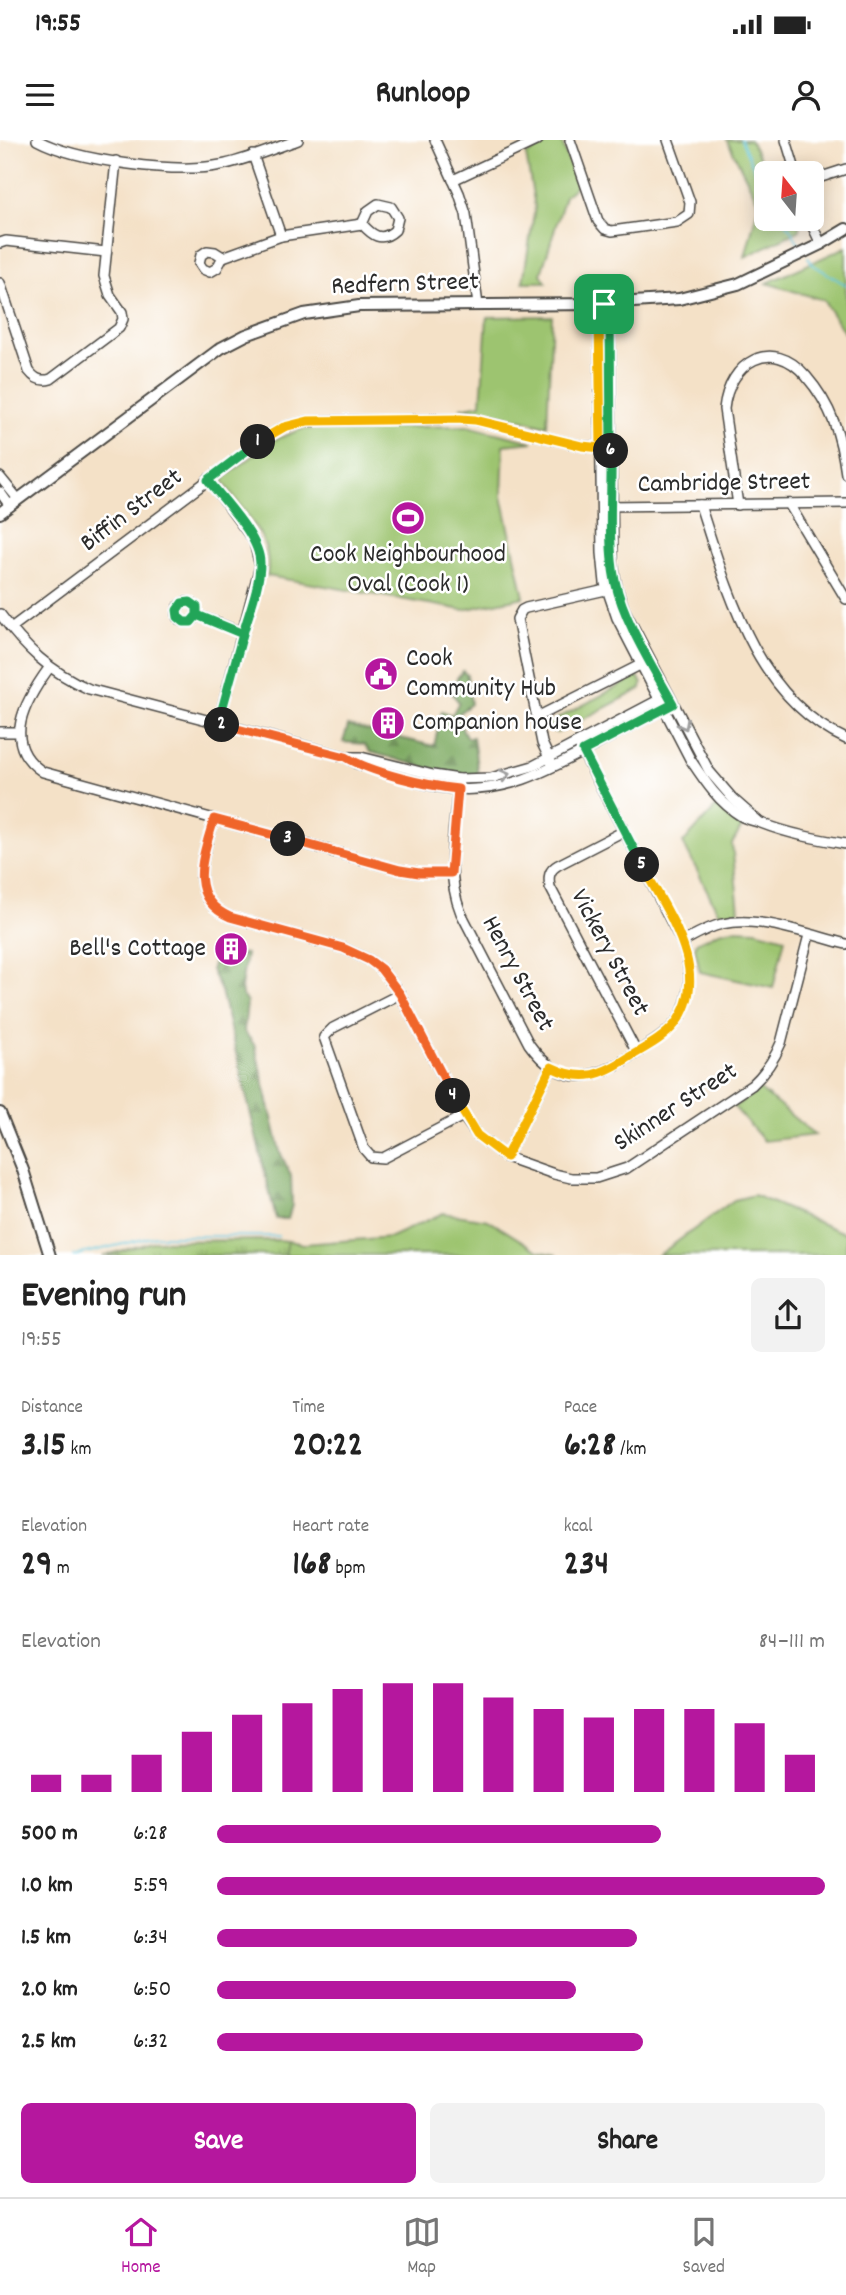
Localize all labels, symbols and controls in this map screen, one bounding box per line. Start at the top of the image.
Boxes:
text: 19:55 [35,6,81,43]
text: Runloop [375,72,471,118]
icon: menu [21,76,59,114]
icon: person [787,76,825,114]
north arrow [754,161,824,231]
map controls [754,161,824,231]
street label: Redfern Street [331,264,480,306]
pin [574,274,634,334]
icon: arrive [585,285,623,323]
pin: 1 [240,424,276,460]
text: 1 [255,428,260,455]
pin: 6 [594,434,628,468]
text: 6 [606,437,615,464]
street label: Biffin Street [73,460,191,562]
street label: Cambridge Street [637,464,811,504]
sports icon: Cook Neighbourhood Oval (Cook 1) [389,499,427,537]
place label: Cook Neighbourhood Oval (Cook 1) [310,537,506,604]
place label: Cook Community Hub [406,641,556,708]
public building icon: Cook Community Hub [362,655,400,693]
building icon: Companion house [369,704,407,742]
place label: Companion house [412,705,582,742]
pin: 2 [204,708,240,742]
text: 2 [217,711,226,738]
one-way arrow [676,718,689,730]
one-way arrow [499,769,511,783]
pin: 3 [270,822,306,856]
text: 3 [283,825,292,852]
pin: 5 [624,848,660,882]
text: 5 [637,851,646,878]
street label: Vickery Street [560,883,658,1023]
street label: Henry Street [471,910,563,1039]
building icon: Bell's Cottage [212,930,250,968]
place label: Bell's Cottage [69,931,206,968]
street label: Skinner Street [607,1054,746,1162]
pin: 4 [435,1079,470,1114]
text: 4 [449,1082,456,1109]
text: Evening run [21,1270,186,1325]
button: share [751,1278,825,1352]
text: 19:55 [21,1324,62,1357]
text: Distance [21,1395,83,1422]
text: Time [292,1395,325,1422]
text: Pace [564,1395,597,1422]
text: 3.15 [21,1422,66,1472]
text: 20:22 [292,1422,363,1472]
text: 6:28 [564,1422,616,1472]
text: km [66,1437,91,1464]
text: /km [616,1437,647,1464]
text: Elevation [21,1514,87,1541]
text: Heart rate [292,1514,369,1541]
text: kcal [564,1514,593,1541]
text: 29 [21,1541,52,1591]
text: 168 [292,1541,331,1591]
text: 234 [564,1541,609,1591]
text: m [52,1556,70,1583]
text: bpm [331,1556,366,1583]
text: Elevation [21,1626,101,1659]
text: 84–111 m [759,1626,825,1659]
text: 500 m [21,1818,78,1851]
text: 6:28 [133,1818,167,1851]
text: 1.0 km [21,1870,73,1903]
text: 5:59 [133,1870,169,1903]
text: 1.5 km [21,1922,71,1955]
text: 6:34 [133,1922,168,1955]
text: 2.0 km [21,1974,78,2007]
text: 6:50 [133,1974,171,2007]
text: 2.5 km [21,2026,76,2059]
text: 6:32 [133,2026,168,2059]
button: Save [21,2103,416,2183]
button: Share [430,2103,825,2183]
tab: Home [121,2213,161,2282]
tab: Map [403,2213,441,2282]
tab: Saved [683,2213,725,2282]

